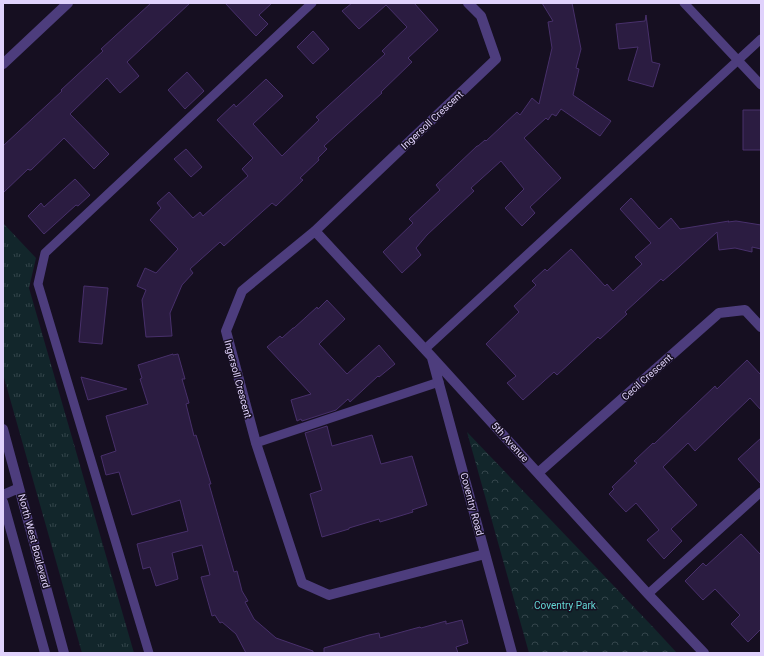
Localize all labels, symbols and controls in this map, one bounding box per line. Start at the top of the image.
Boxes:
street label: Ingersoll Crescent [399,89,465,151]
street label: Ingersoll Crescent [222,339,254,419]
street label: Cecil Crescent [620,352,674,402]
street label: 5th Avenue [489,420,531,464]
street label: Coventry Road [458,471,486,537]
street label: North West Boulevard [16,493,52,589]
park label: Coventry Park [534,600,597,611]

